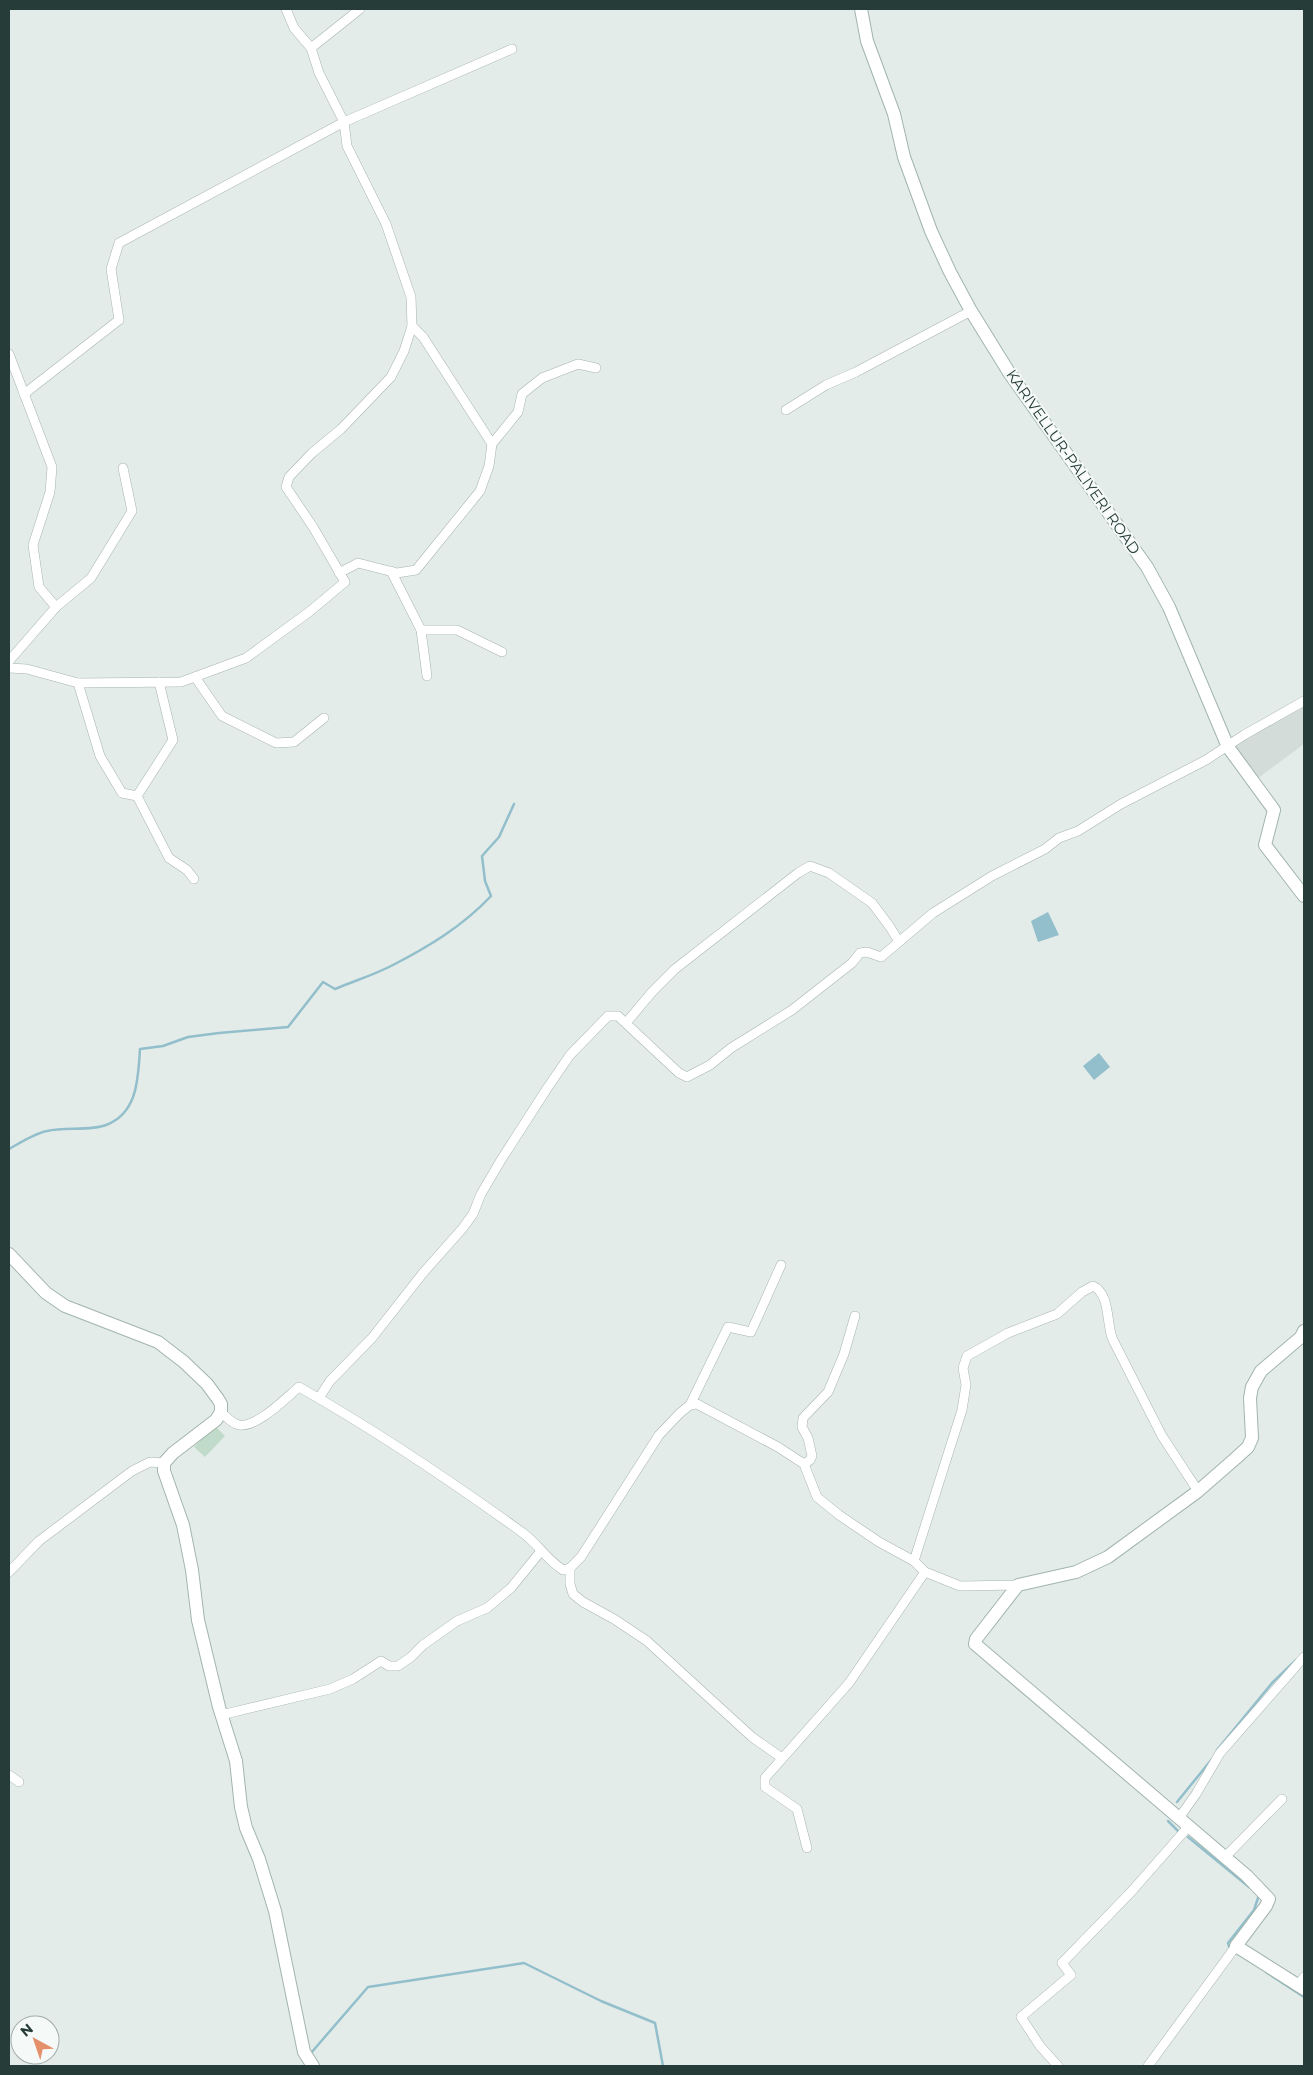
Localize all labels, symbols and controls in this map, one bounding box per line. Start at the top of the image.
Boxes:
street label: KARIVELLUR-PALIYERI ROAD [1002,366,1145,558]
north arrow [10,2015,60,2065]
text: N [17,2020,37,2041]

